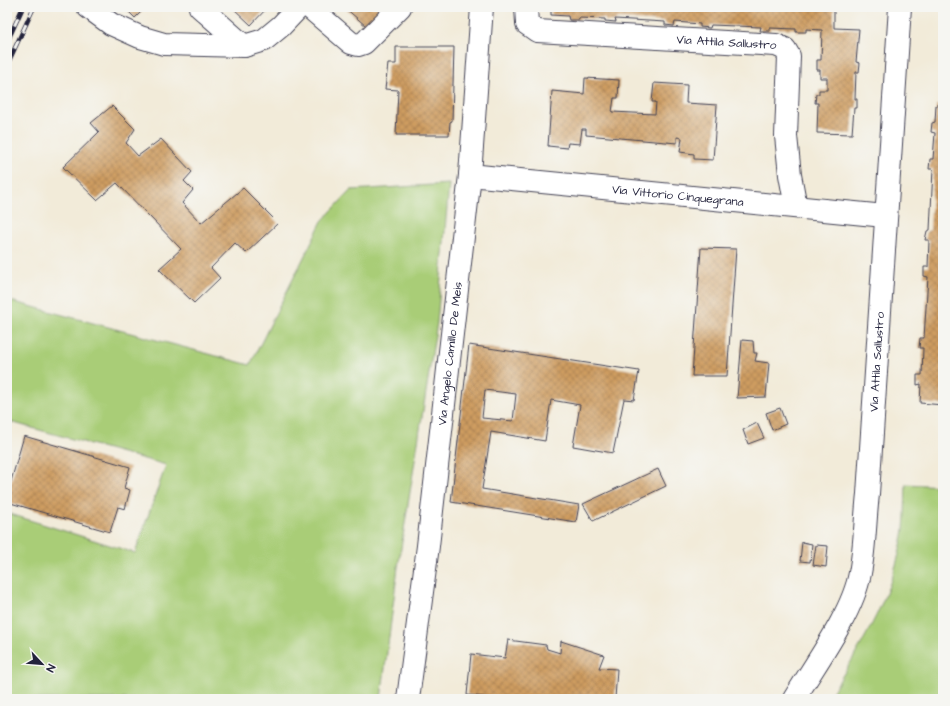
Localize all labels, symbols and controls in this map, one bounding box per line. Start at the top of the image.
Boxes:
street label: Via Attila Sallustro [676,31,777,54]
street label: Via Vittorio Cinquegrana [611,181,745,211]
street label: Via Angelo Camillo De Meis [434,281,467,426]
street label: Via Attila Sallustro [865,311,889,412]
north arrow [22,644,62,684]
text: N [42,662,59,675]

